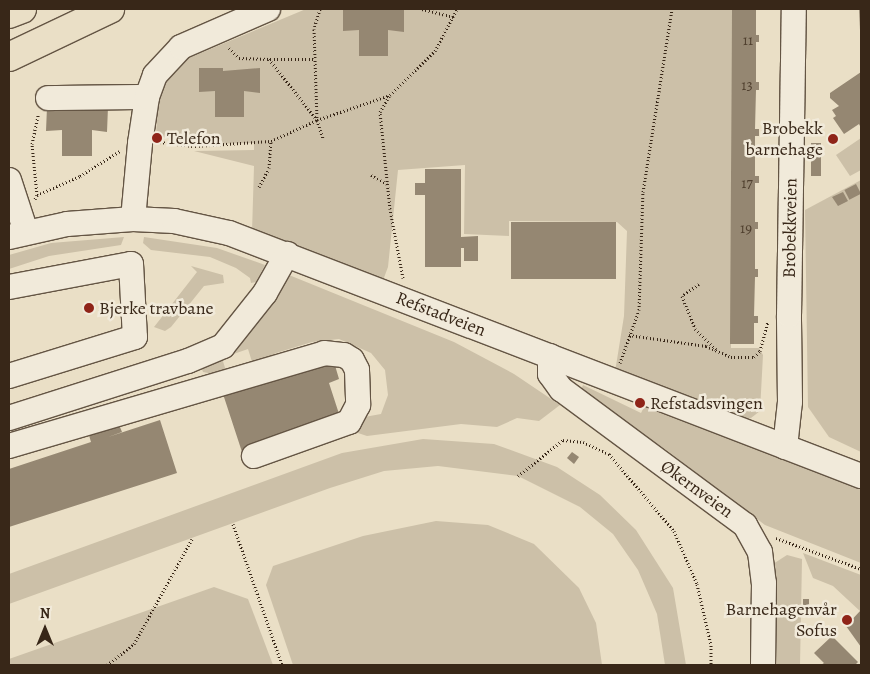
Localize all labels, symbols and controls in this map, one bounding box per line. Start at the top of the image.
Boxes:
house number: 11 [743,32,753,50]
house number: 13 [741,77,753,95]
place label: Brobekk barnehage [746,118,823,160]
place label: Telefon [167,127,221,149]
marker: Telefon [151,132,163,144]
marker: Brobekk barnehage [827,133,839,145]
house number: 17 [741,175,753,193]
street label: Brobekkveien [778,178,802,278]
house number: 19 [740,220,752,238]
street label: Refstadveien [393,287,489,341]
place label: Bjerke travbane [99,297,214,319]
marker: Bjerke travbane [83,302,95,314]
place label: Refstadsvingen [650,392,763,414]
marker: Refstadsvingen [634,397,646,409]
street label: Økernveien [657,455,737,523]
place label: Barnehagenvår Sofus [725,599,837,642]
north arrow [20,604,70,654]
text: N [40,604,50,623]
marker: Barnehagenvår Sofus [841,614,853,626]

